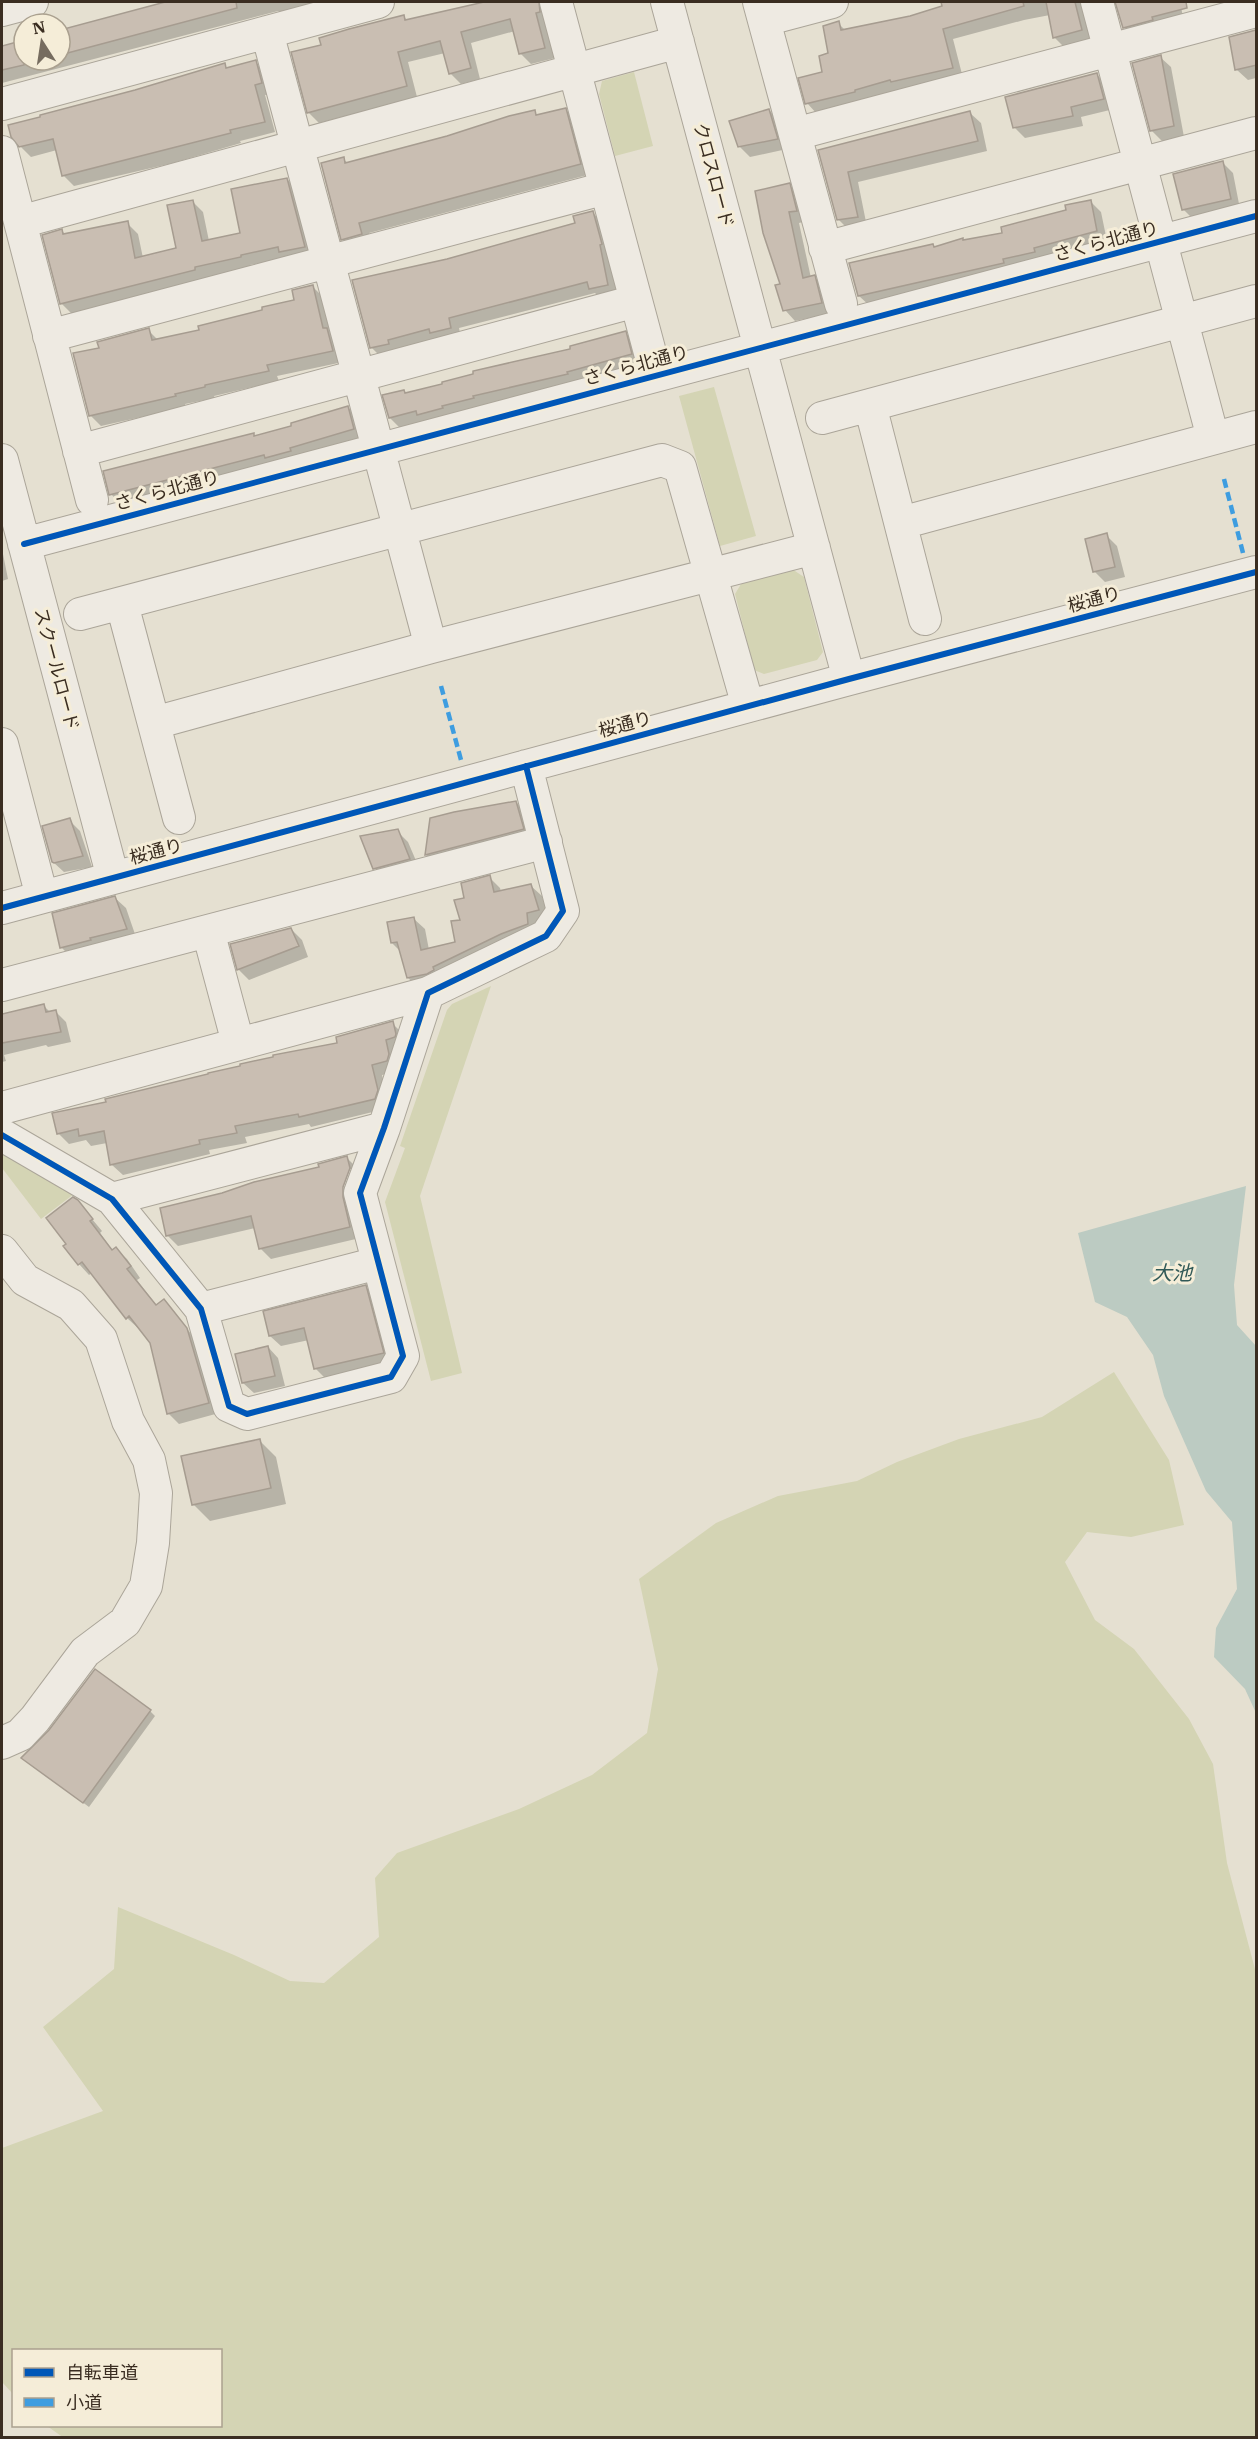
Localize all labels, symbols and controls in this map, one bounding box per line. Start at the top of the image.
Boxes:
north arrow [12,12,72,72]
text: N [31,16,47,38]
street label: クロスロード [689,120,739,230]
street label: さくら北通り [1051,216,1161,266]
street label: さくら北通り [581,340,691,390]
street label: さくら北通り [112,465,222,515]
street label: 桜通り [1065,581,1123,617]
street label: スクールロード [30,605,84,733]
street label: 桜通り [596,706,654,742]
street label: 桜通り [127,833,185,869]
water label: 大池 [1152,1259,1194,1286]
legend [12,2349,222,2427]
text: 自転車道 [66,2361,138,2384]
text: 小道 [66,2391,102,2414]

